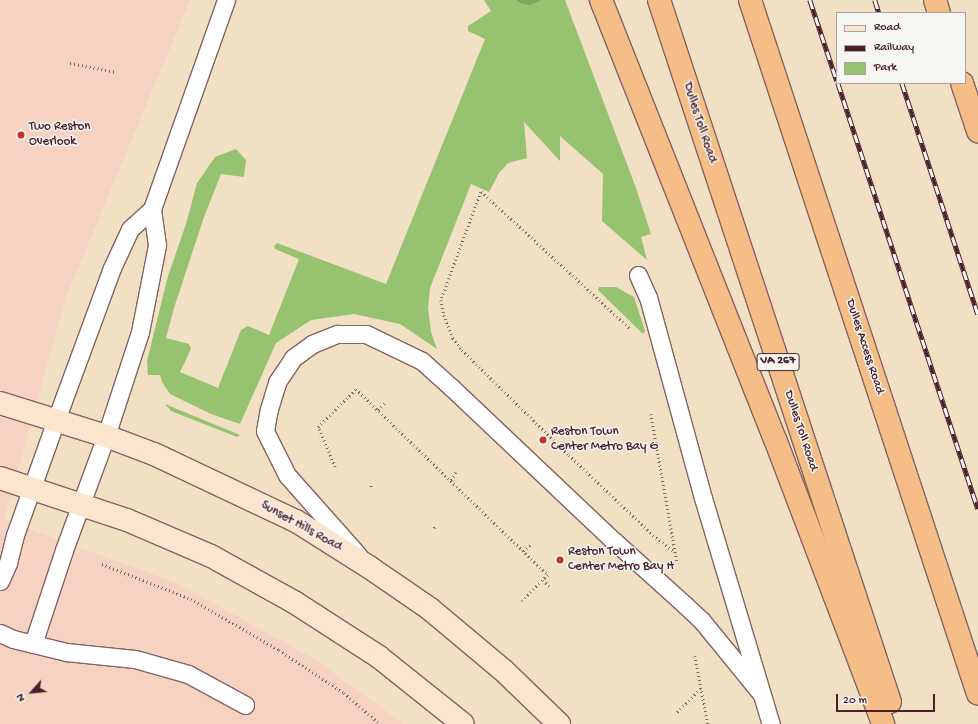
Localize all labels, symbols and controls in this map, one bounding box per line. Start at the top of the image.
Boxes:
legend [836,12,966,84]
text: Road [874,21,900,35]
text: Railway [874,41,914,55]
text: Park [874,61,897,75]
street label: Dulles Toll Road [679,81,719,165]
place label: Two Reston Overlook [29,120,90,151]
marker: Two Reston Overlook [16,130,26,140]
street label: Dulles Access Road [841,297,887,397]
road number: VA 267 [756,352,800,372]
street label: Dulles Toll Road [780,389,820,473]
place label: Reston Town Center Metro Bay G [551,425,658,456]
marker: Reston Town Center Metro Bay G [538,435,548,445]
street label: Sunset Hills Road [258,498,344,556]
place label: Reston Town Center Metro Bay H [568,545,674,576]
marker: Reston Town Center Metro Bay H [555,555,565,565]
north arrow [12,672,52,712]
scale bar [838,686,937,712]
text: N [14,692,28,703]
text: 20 m [843,694,867,708]

